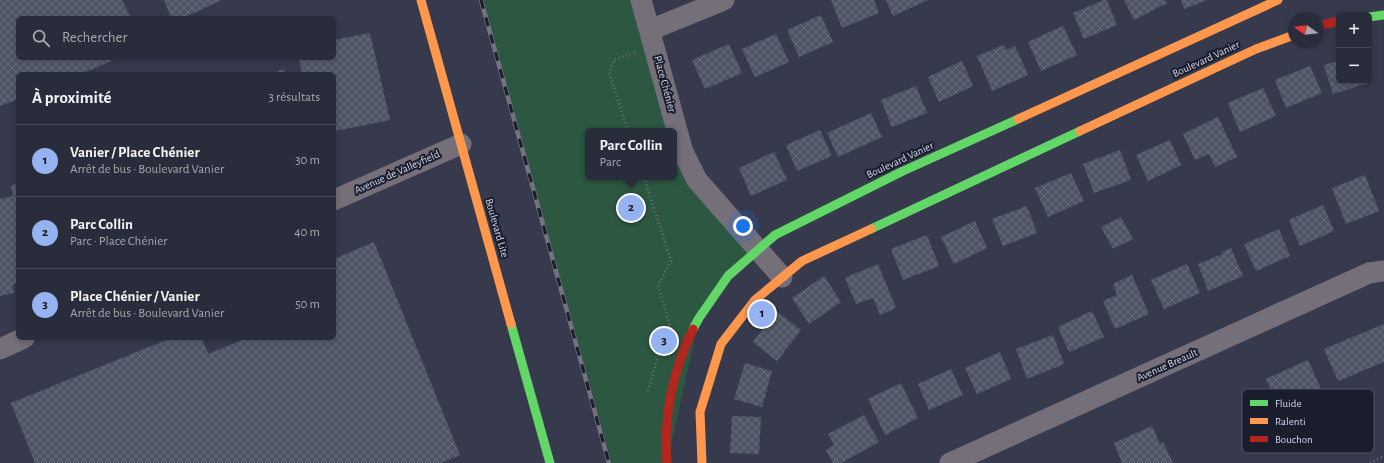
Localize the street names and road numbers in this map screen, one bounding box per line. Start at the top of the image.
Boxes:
street label: Boulevard Vanier [1171,38,1242,79]
street label: Place Chénier [652,55,678,114]
street label: Boulevard Vanier [865,139,936,180]
street label: Avenue de Valleyfield [353,148,442,196]
street label: Boulevard Lite [483,197,511,259]
street label: Avenue Breault [1135,347,1199,383]

